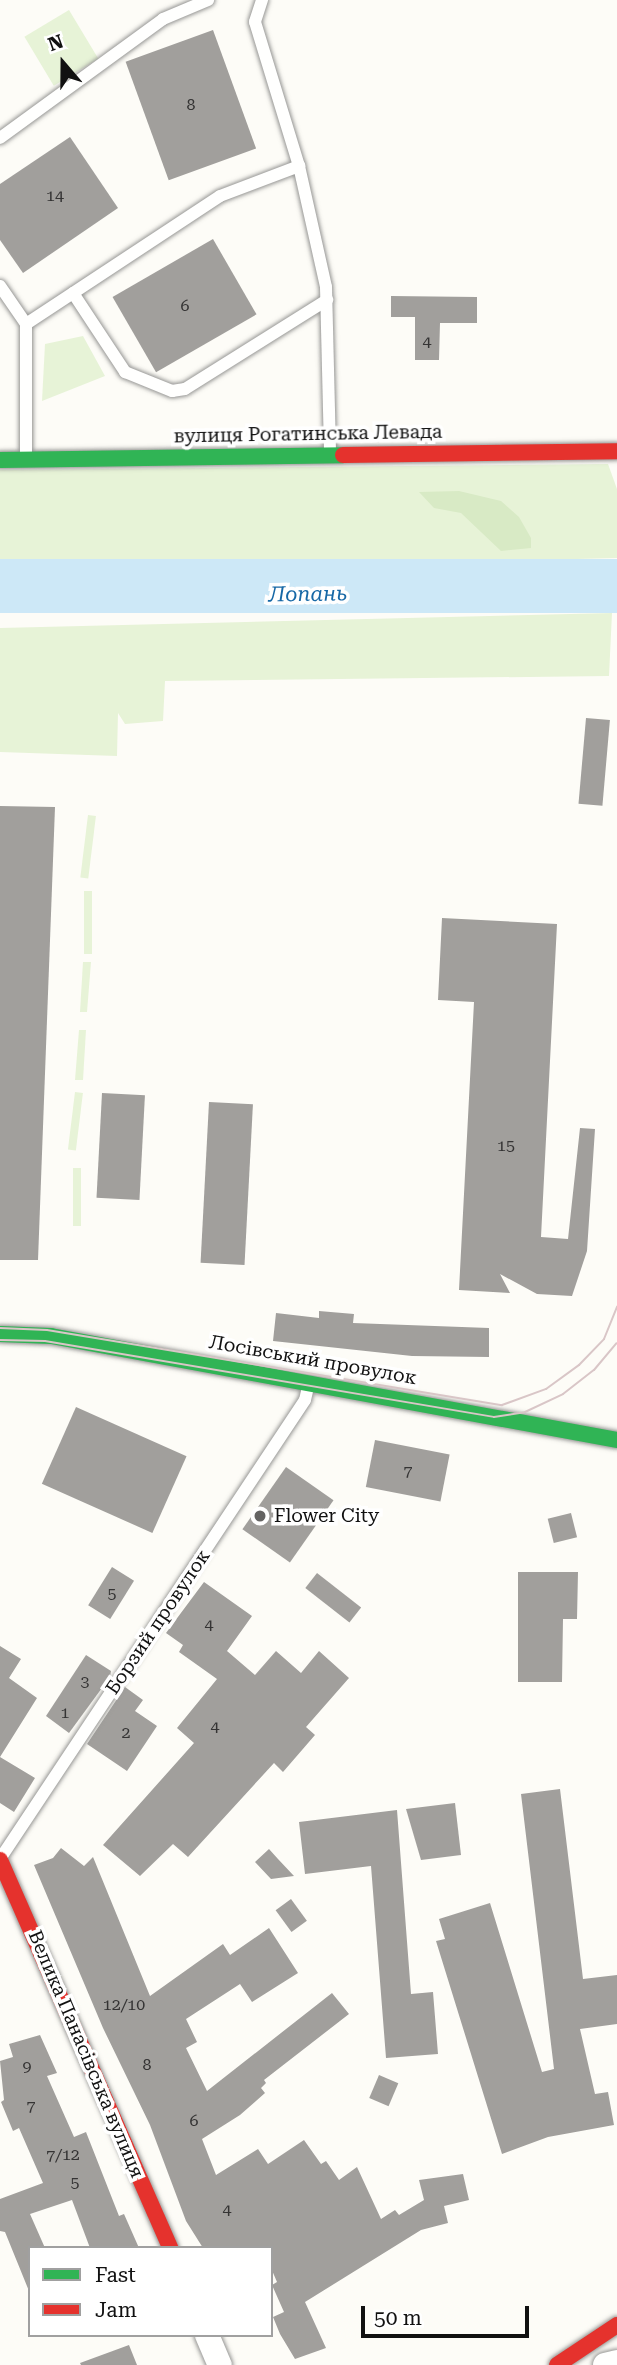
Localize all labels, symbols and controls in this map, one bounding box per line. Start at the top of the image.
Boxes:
north arrow [28,28,98,98]
text: N [45,29,66,56]
house number: 8 [187,95,195,115]
house number: 14 [46,186,64,206]
house number: 6 [181,296,189,316]
house number: 4 [423,332,431,352]
street label: вулиця Рогатинська Левада [174,420,442,448]
water label: Лопань [268,581,348,607]
house number: 15 [497,1136,515,1156]
street label: Лосівський провулок [207,1331,419,1389]
house number: 7 [404,1461,412,1481]
place label: Flower City [274,1505,379,1527]
marker: Flower City [252,1508,268,1524]
street label: Борзий провулок [101,1545,215,1699]
house number: 5 [108,1584,116,1604]
house number: 4 [205,1615,213,1635]
house number: 3 [81,1672,89,1692]
house number: 1 [61,1703,69,1723]
house number: 4 [211,1717,219,1737]
house number: 2 [122,1723,130,1743]
street label: Велика Панасівська вулиця [23,1927,149,2181]
house number: 12/10 [103,1995,145,2015]
house number: 8 [143,2055,151,2075]
house number: 9 [23,2057,31,2077]
house number: 7 [27,2096,35,2116]
house number: 6 [190,2111,198,2131]
house number: 7/12 [46,2145,80,2165]
house number: 5 [71,2173,79,2193]
house number: 4 [223,2200,231,2220]
legend [28,2246,273,2337]
text: Fast [95,2263,136,2287]
scale bar [365,2292,533,2336]
text: Jam [95,2298,137,2322]
text: 50 m [374,2306,422,2330]

